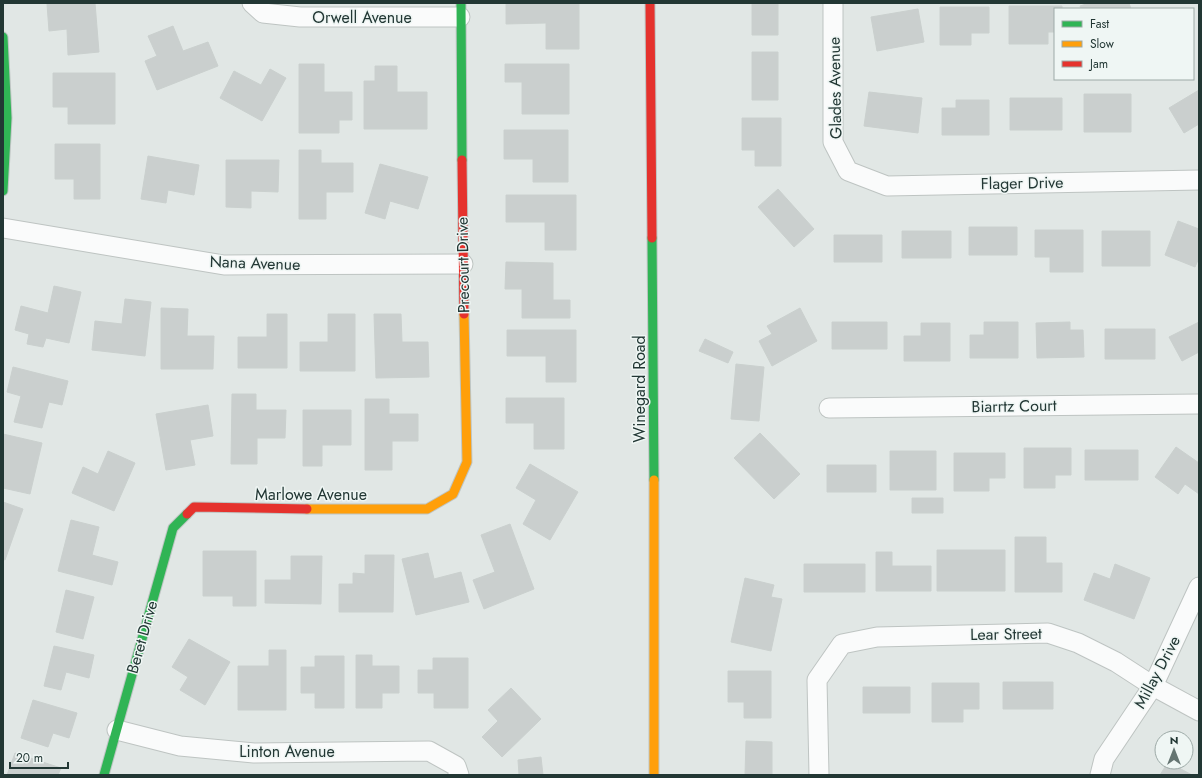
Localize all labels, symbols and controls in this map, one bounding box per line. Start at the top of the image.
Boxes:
street label: Orwell Avenue [312,6,412,29]
legend [1054,8,1194,80]
text: Fast [1090,15,1109,33]
text: Slow [1090,35,1115,53]
street label: Glades Avenue [823,37,847,139]
text: Jam [1088,55,1108,73]
street label: Flager Drive [981,171,1063,195]
street label: Precourt Drive [451,217,475,313]
street label: Nana Avenue [209,250,301,276]
street label: Winegard Road [628,335,651,443]
street label: Biarrtz Court [971,394,1057,418]
street label: Marlowe Avenue [255,483,367,506]
street label: Beret Drive [121,598,163,676]
street label: Lear Street [970,622,1042,646]
street label: Millay Drive [1128,631,1186,713]
north arrow [1154,730,1194,770]
text: N [1170,732,1178,748]
street label: Linton Avenue [239,740,335,763]
scale bar [10,744,68,770]
text: 20 m [16,749,43,767]

